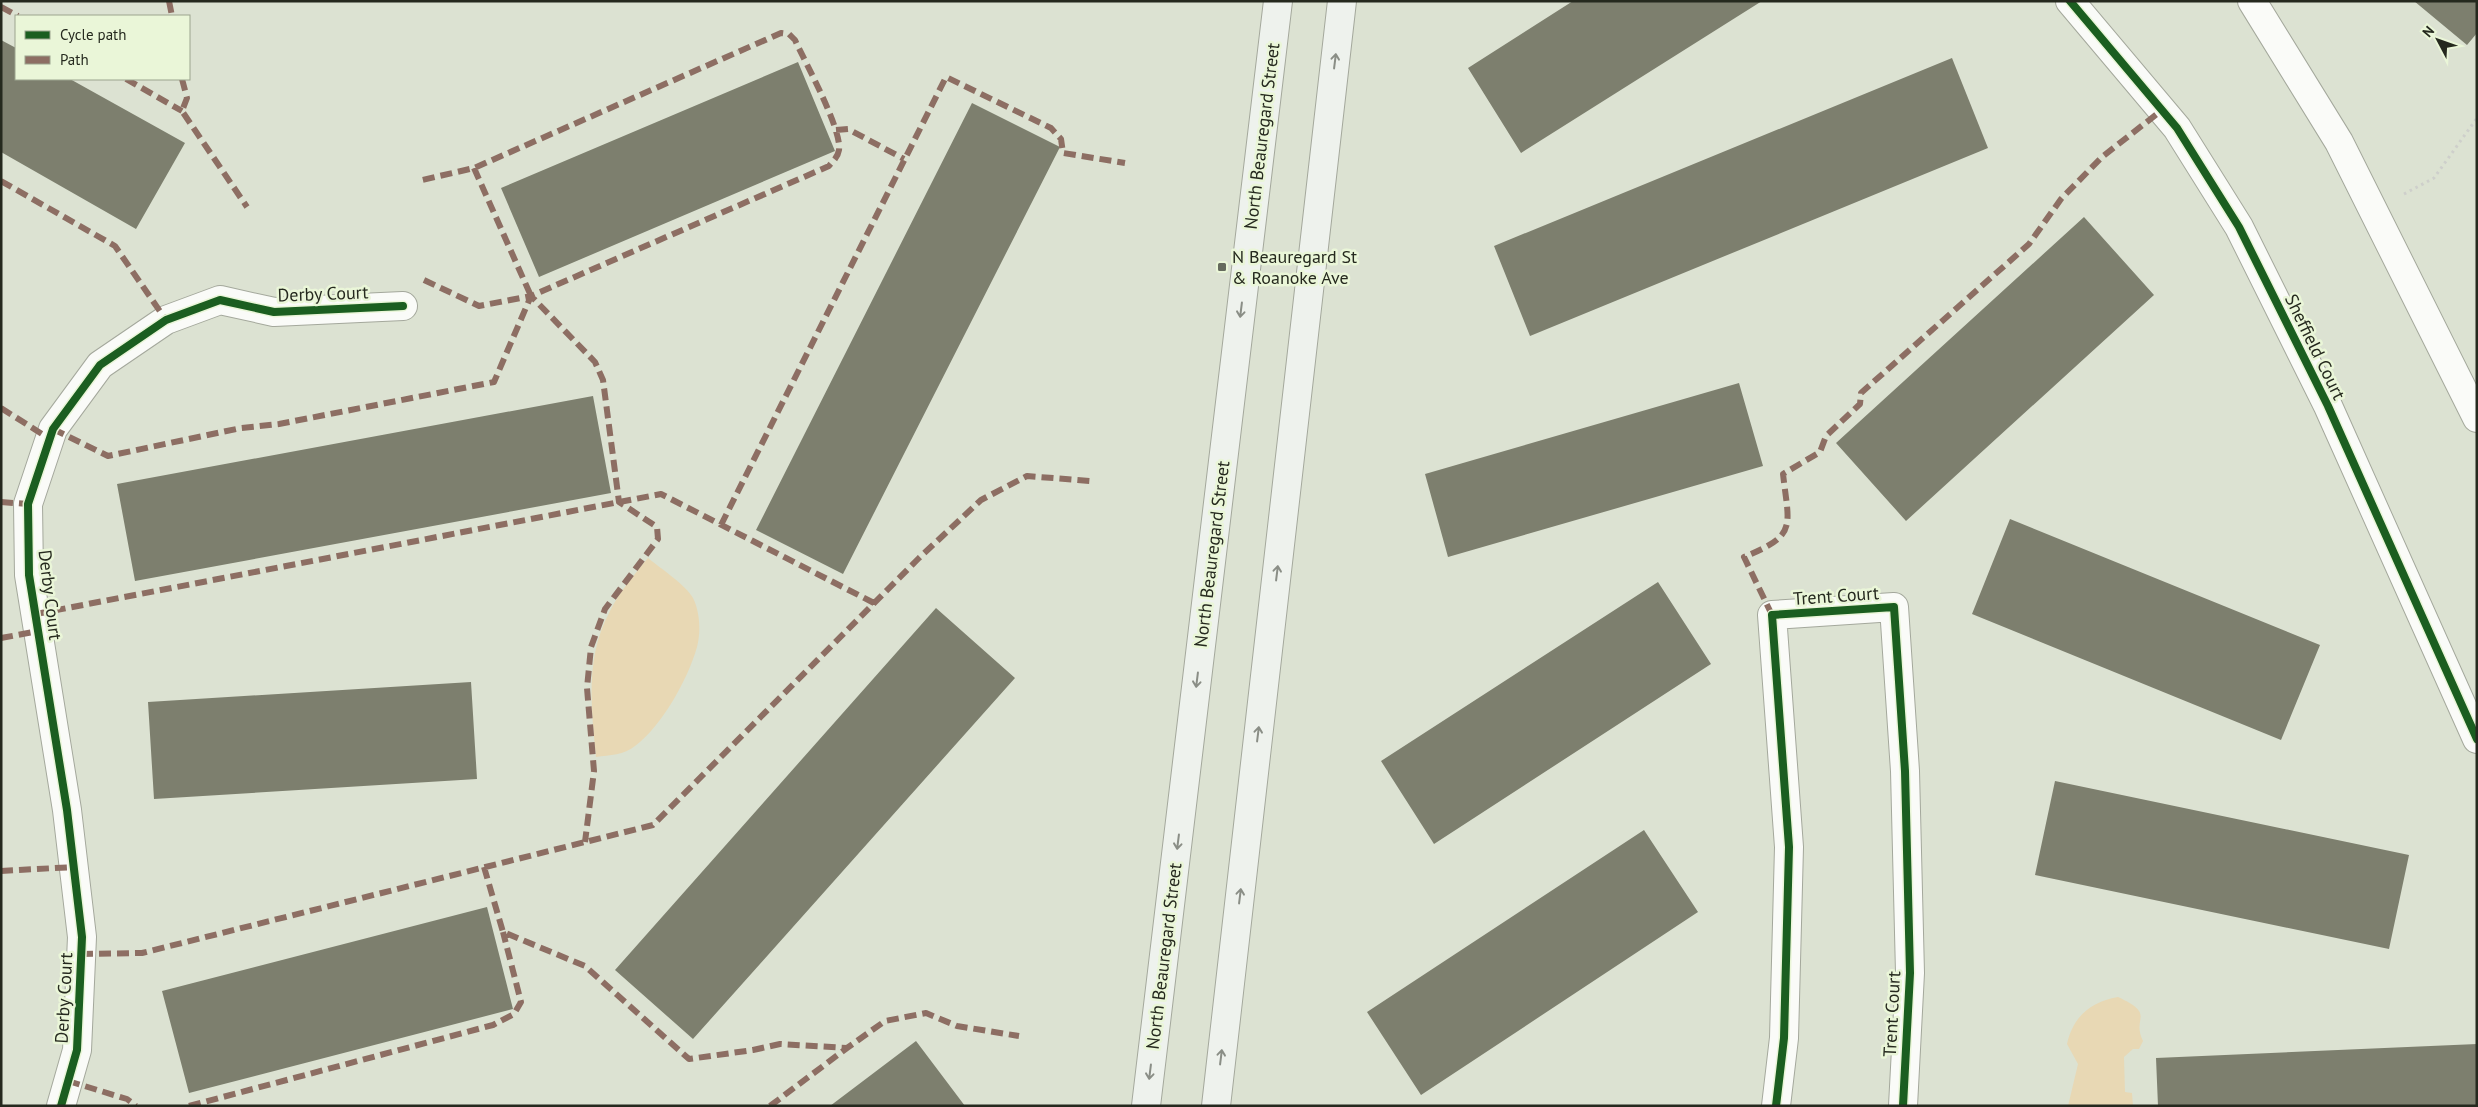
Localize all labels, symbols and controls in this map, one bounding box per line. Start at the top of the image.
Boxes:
legend [15,15,190,80]
north arrow [2413,15,2463,65]
text: N [2418,22,2438,41]
text: Cycle path [60,25,126,44]
street label: North Beauregard Street [1239,41,1284,230]
text: Path [60,50,89,69]
one-way arrow [1330,54,1340,70]
place label: N Beauregard St & Roanoke Ave [1232,245,1357,289]
marker: N Beauregard St & Roanoke Ave [1216,261,1228,273]
street label: Derby Court [277,280,369,307]
street label: Sheffield Court [2280,290,2351,403]
one-way arrow [1236,302,1246,318]
street label: North Beauregard Street [1189,459,1234,648]
street label: Derby Court [34,548,67,641]
one-way arrow [1272,565,1282,581]
street label: Trent Court [1792,581,1880,610]
one-way arrow [1192,672,1202,688]
one-way arrow [1253,727,1263,743]
one-way arrow [1172,833,1182,849]
street label: North Beauregard Street [1141,861,1186,1050]
one-way arrow [1235,888,1245,904]
street label: Derby Court [50,952,77,1044]
street label: Trent Court [1878,970,1905,1057]
one-way arrow [1216,1050,1226,1066]
one-way arrow [1145,1064,1155,1080]

